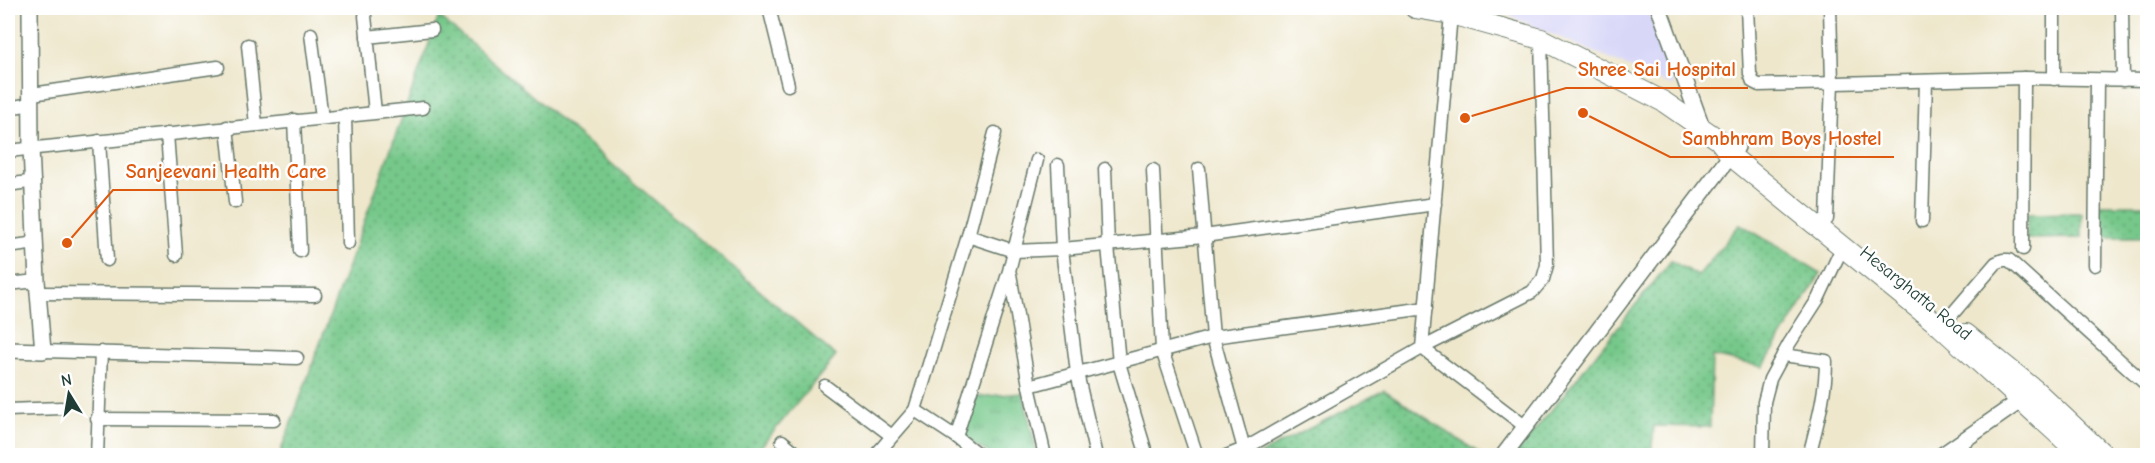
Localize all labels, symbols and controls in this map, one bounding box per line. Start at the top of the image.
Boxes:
callout: Shree Sai Hospital [1566,50,1748,88]
text: Shree Sai Hospital [1578,58,1736,81]
callout: Sambhram Boys Hostel [1670,119,1894,157]
text: Sambhram Boys Hostel [1682,127,1882,150]
callout: Sanjeevani Health Care [113,152,338,190]
text: Sanjeevani Health Care [126,160,326,183]
street label: Hesarghatta Road [1856,242,1976,345]
north arrow [39,364,99,424]
text: N [59,370,73,390]

